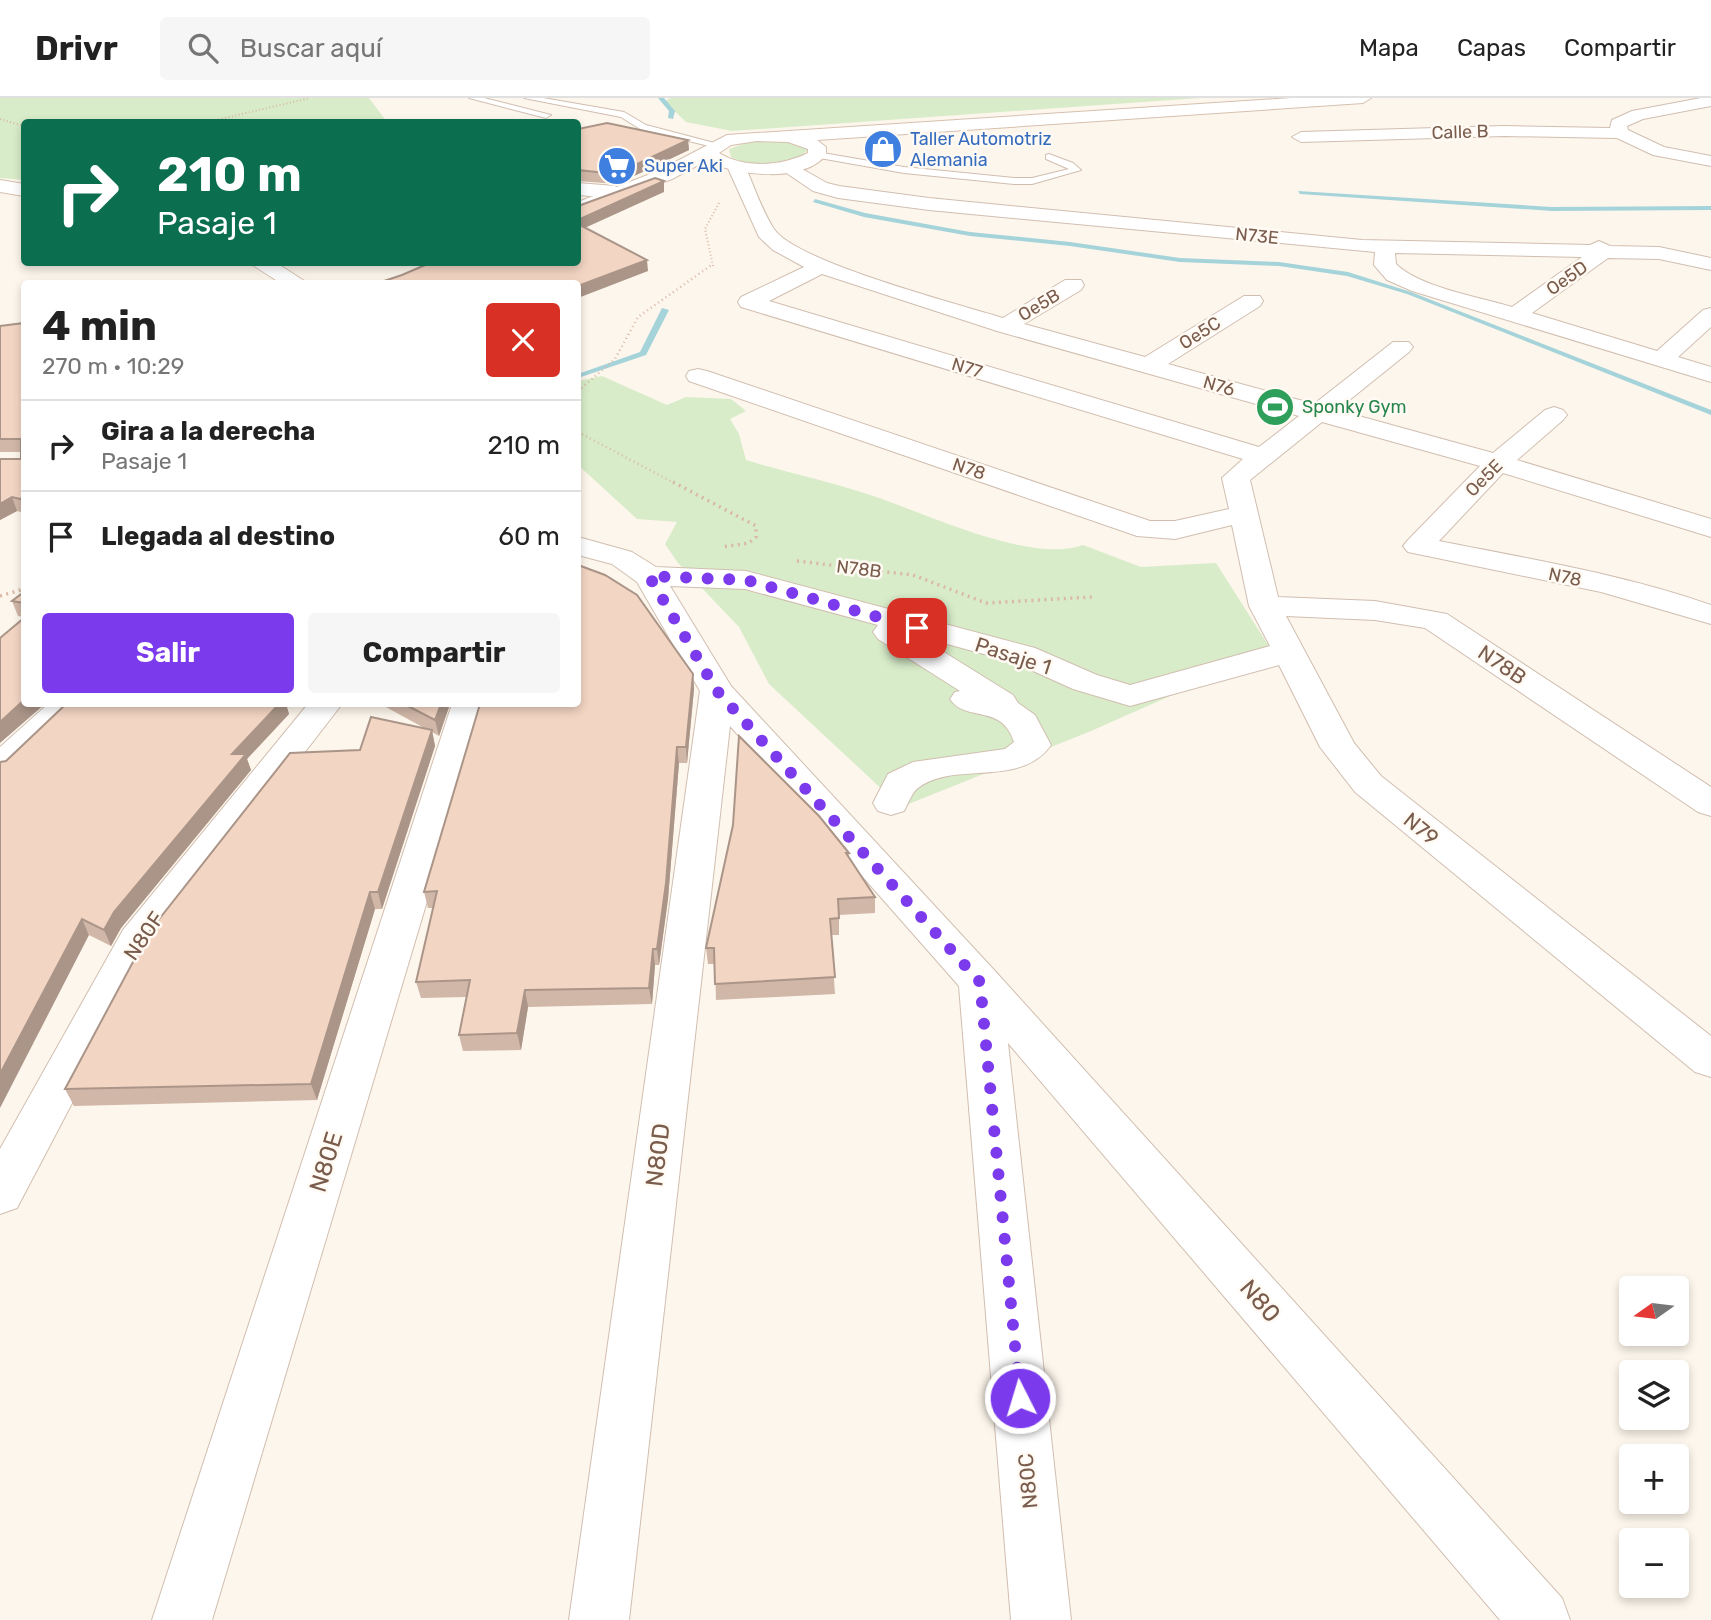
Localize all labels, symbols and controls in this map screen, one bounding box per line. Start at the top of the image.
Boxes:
search box [160,17,650,80]
text: Drivr [35,29,118,68]
icon: search [184,29,222,67]
text: Buscar aquí [240,33,382,64]
text: Mapa [1359,34,1419,62]
text: Capas [1457,34,1526,62]
text: Compartir [1564,34,1676,62]
street label: Calle B [1431,120,1489,144]
shop icon: Taller Automotriz Alemania [862,128,904,170]
place label: Taller Automotriz Alemania [910,128,1052,171]
text: 210 m [157,145,302,203]
supermarket icon: Super Aki [596,145,638,187]
icon: right [42,147,133,238]
place label: Super Aki [644,155,723,177]
text: Pasaje 1 [157,204,277,242]
street label: N73E [1234,223,1280,249]
street label: Oe5D [1542,256,1592,300]
street label: Oe5B [1014,284,1064,326]
text: 4 min [42,301,157,351]
button: close [486,303,560,377]
street label: Oe5C [1175,312,1225,354]
text: 270 m · 10:29 [42,352,184,380]
street label: N77 [949,353,985,383]
street label: N76 [1201,371,1238,401]
sports icon: Sponky Gym [1254,386,1296,428]
place label: Sponky Gym [1302,396,1407,418]
text: Gira a la derecha [101,416,315,447]
icon: right [42,427,80,465]
text: 210 m [488,430,560,461]
text: Pasaje 1 [101,447,187,475]
street label: N78 [950,453,988,485]
street label: Oe5E [1461,455,1507,501]
icon: arrive [42,518,80,556]
text: Llegada al destino [101,521,335,552]
text: 60 m [498,521,560,552]
street label: N78B [835,555,883,583]
street label: N78 [1546,563,1584,591]
pin [887,598,947,658]
icon: arrive [898,609,936,647]
button: Salir [42,613,294,693]
button: Compartir [308,613,560,693]
street label: Pasaje 1 [972,631,1054,680]
street label: N78B [1473,639,1531,690]
street label: N79 [1399,807,1444,850]
street label: N80F [118,907,169,965]
street label: N80D [640,1122,676,1188]
street label: N80E [304,1128,348,1196]
street label: N80 [1234,1274,1286,1328]
north arrow [1619,1276,1689,1346]
map controls [1619,1276,1689,1598]
button: layers [1619,1360,1689,1430]
position arrow [983,1361,1057,1435]
button: + [1619,1444,1689,1514]
street label: N80C [1013,1452,1042,1510]
button: − [1619,1528,1689,1598]

